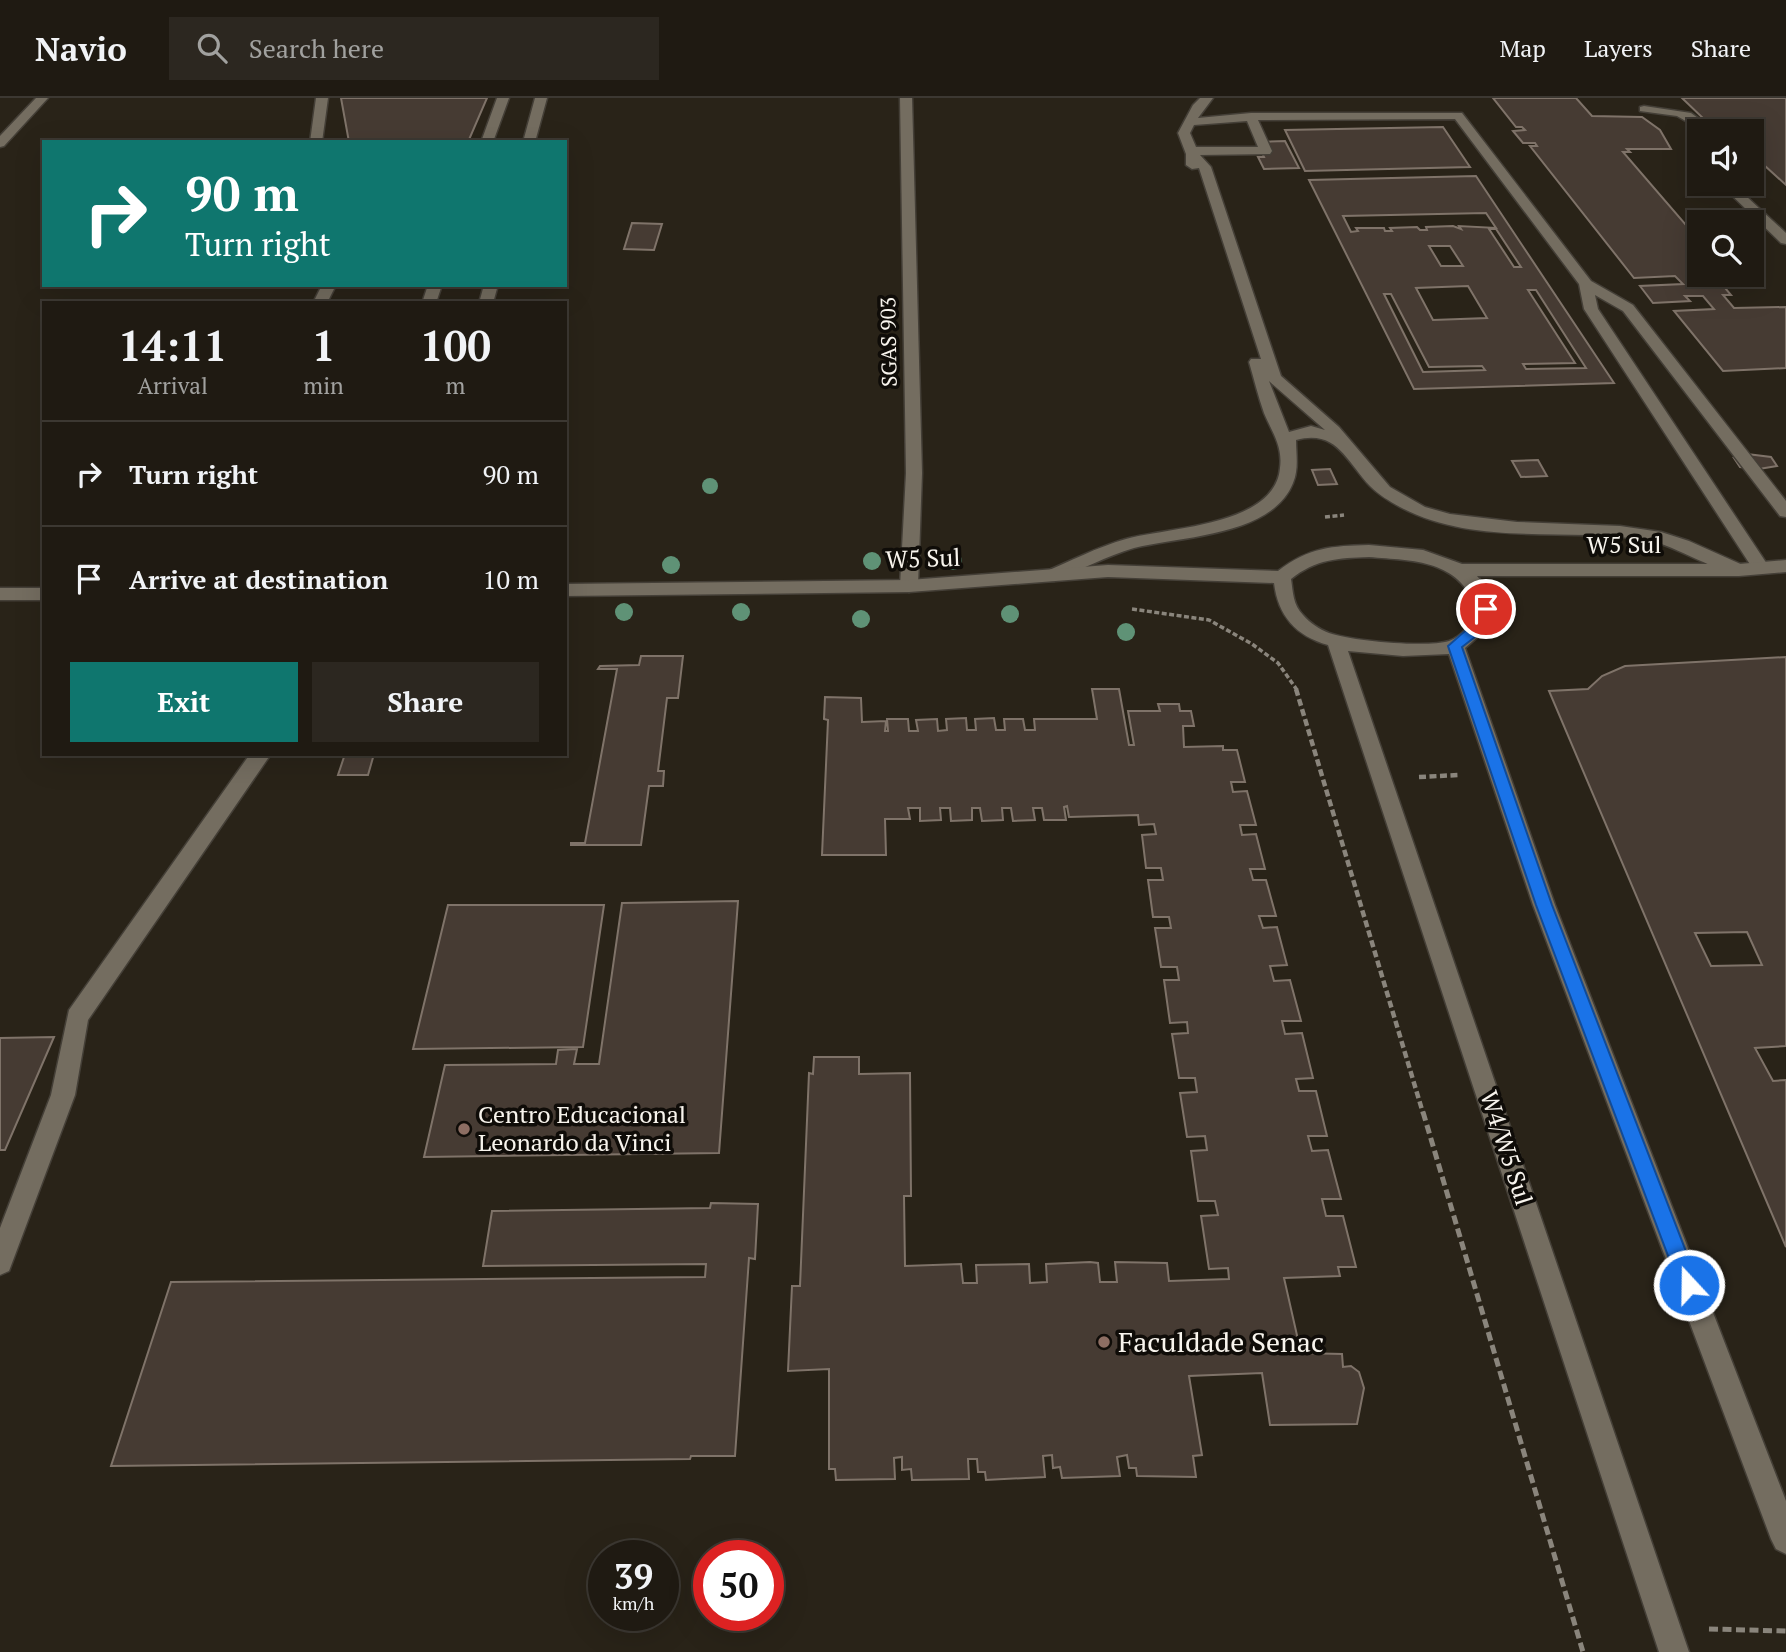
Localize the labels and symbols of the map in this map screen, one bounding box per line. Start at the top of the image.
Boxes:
street label: SGAS 903 [873,297,903,387]
street label: W5 Sul [1587,528,1661,560]
street label: W5 Sul [885,541,961,575]
pin [1456,579,1516,639]
street label: W4/W5 Sul [1473,1086,1540,1209]
place label: Centro Educacional Leonardo da Vinci [478,1098,686,1158]
marker: Centro Educacional Leonardo da Vinci [456,1121,472,1137]
position arrow [1652,1248,1726,1322]
place label: Faculdade Senac [1118,1323,1324,1360]
marker: Faculdade Senac [1096,1334,1112,1350]
speed limit sign: 50 [693,1540,784,1631]

